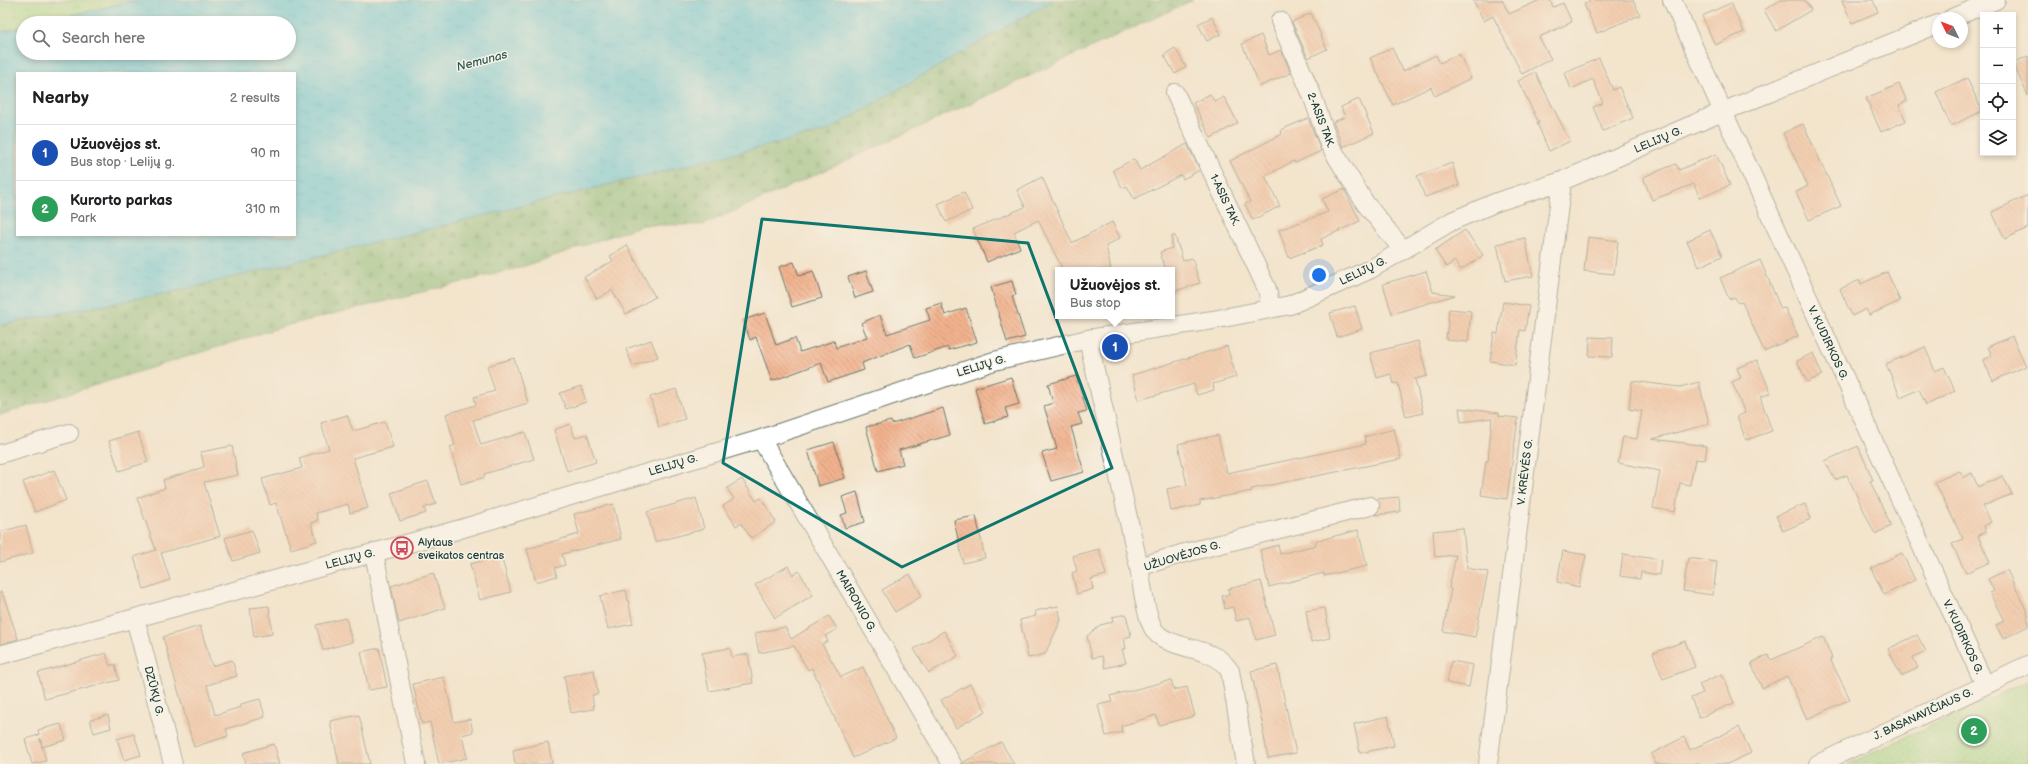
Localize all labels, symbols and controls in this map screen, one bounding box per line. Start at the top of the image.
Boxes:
north arrow [1932,12,1968,48]
map controls [1980,12,2016,156]
button: + [1980,12,2016,48]
search box [16,16,296,60]
icon: search [30,27,52,49]
text: Search here [62,29,145,48]
water label: Nemunas [455,47,509,75]
button: − [1980,48,2016,84]
button: locate [1980,84,2016,120]
text: Nearby [32,88,89,108]
text: 2 results [230,90,280,106]
street label: 2-ASIS TAK. [1305,91,1337,149]
button: layers [1980,120,2016,156]
street label: LELIJŲ G. [1632,124,1684,156]
text: Užuovėjos st. [70,135,161,154]
text: 1 [42,145,48,161]
text: 90 m [251,145,280,161]
text: Bus stop · Lelijų g. [70,154,174,170]
street label: 1-ASIS TAK. [1207,172,1243,228]
text: Kurorto parkas [70,191,172,210]
text: 2 [41,201,49,217]
text: 310 m [245,201,280,217]
text: Park [70,210,96,226]
street label: LELIJŲ G. [1337,254,1389,288]
your location [1309,265,1329,285]
popup [1055,267,1175,319]
text: Užuovėjos st. [1070,276,1160,295]
text: Bus stop [1070,295,1121,311]
street label: V. KUDIRKOS G. [1805,304,1851,382]
pin: 1 [1102,332,1128,362]
street label: LELIJŲ G. [955,352,1007,380]
street label: V. KRĖVĖS G. [1514,438,1536,506]
street label: LELIJŲ G. [647,451,699,479]
bus stop icon: Alytaus sveikatos centras [389,535,415,561]
place label: Alytaus sveikatos centras [418,536,505,562]
street label: UŽUOVĖJOS G. [1142,537,1222,574]
street label: LELIJŲ G. [324,546,376,572]
street label: MAIRONIO G. [833,568,879,634]
street label: V. KUDIRKOS G. [1940,598,1986,676]
street label: DZŪKŲ G. [142,665,166,717]
street label: J. BASANAVIČIAUS G. [1871,684,1975,743]
pin: 2 [1961,716,1987,746]

